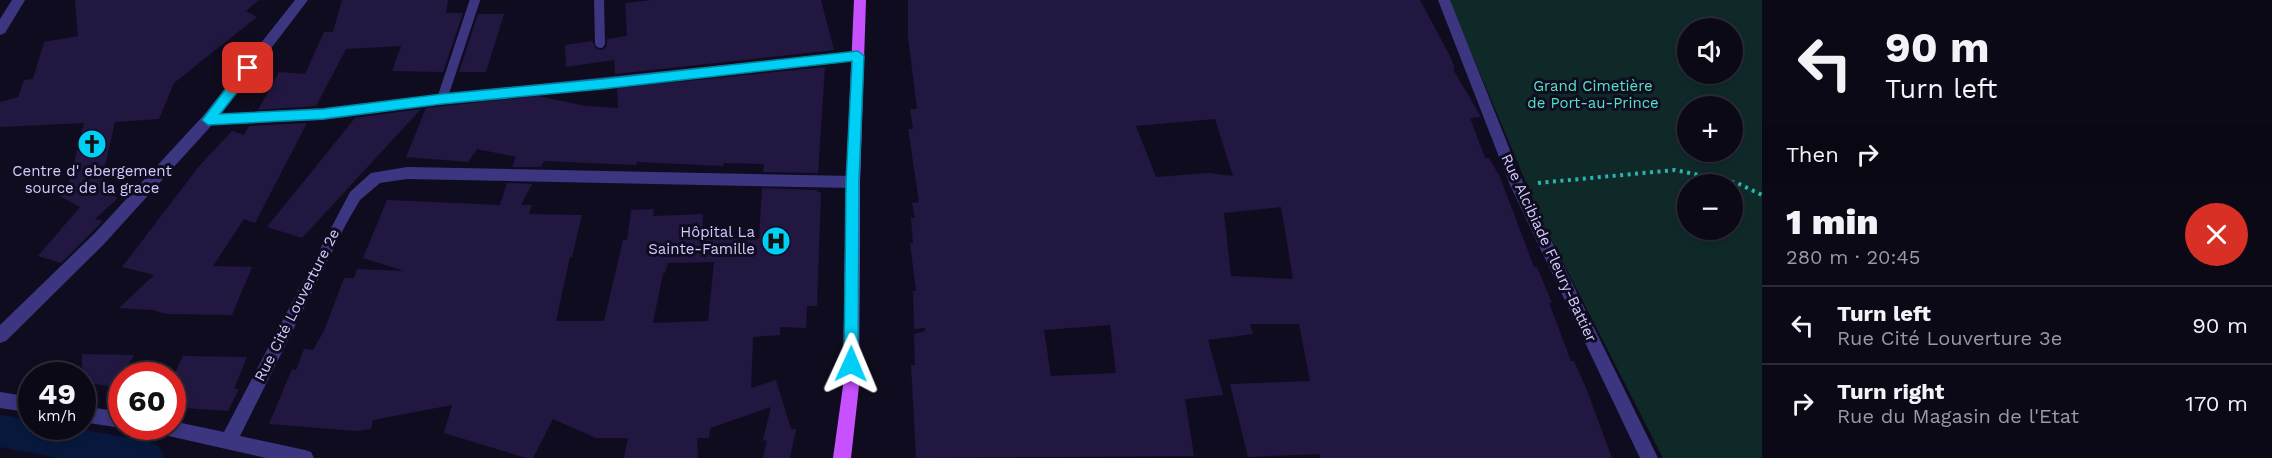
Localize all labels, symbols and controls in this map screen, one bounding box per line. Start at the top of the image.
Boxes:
map controls [1677,18,1743,240]
button: sound [1677,18,1743,84]
text: 90 m [1885,23,1989,72]
icon: left [1786,24,1864,102]
pin [222,42,273,93]
icon: arrive [231,51,264,84]
text: Turn left [1885,73,1997,105]
park label: Grand Cimetière de Port-au-Prince [1527,77,1659,112]
button: + [1677,96,1743,162]
church icon: Centre d' ebergement source de la grace [76,128,108,160]
icon: right [1851,138,1884,171]
text: Then [1786,142,1839,167]
street label: Rue Alcibiade Fleury-Battier [1497,151,1601,345]
place label: Centre d' ebergement source de la grace [12,162,173,197]
button: − [1677,174,1743,240]
text: 1 min [1786,201,1879,243]
button: close [2185,203,2248,266]
place label: Hôpital La Sainte-Famille [648,223,756,258]
hospital icon: Hôpital La Sainte-Famille [760,225,792,257]
street label: Rue Cité Louverture 2e [251,226,343,384]
text: 280 m · 20:45 [1786,245,1920,269]
text: Turn left [1837,301,1931,326]
icon: left [1786,309,1819,342]
text: 90 m [2192,313,2248,338]
text: Rue Cité Louverture 3e [1837,326,2062,350]
position arrow [819,332,883,396]
speed limit sign: 60 [108,362,186,440]
text: 49 [38,376,76,411]
text: Turn right [1837,379,1944,404]
icon: right [1786,387,1819,420]
text: 170 m [2185,391,2248,416]
text: Rue du Magasin de l'Etat [1837,404,2079,428]
text: km/h [38,407,76,425]

